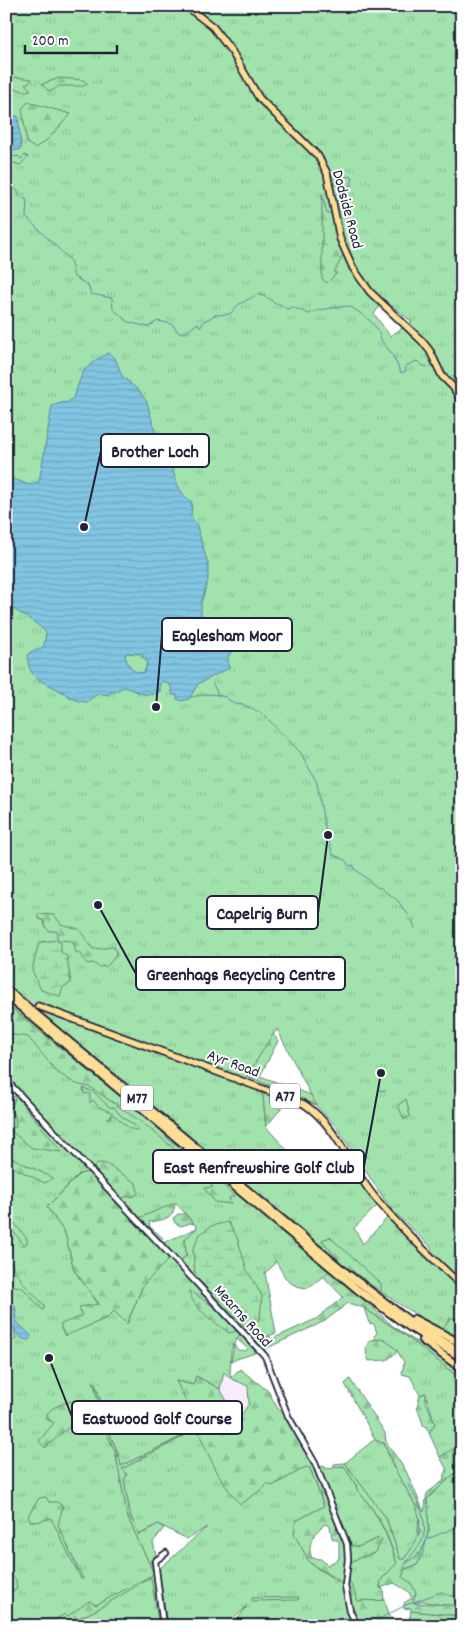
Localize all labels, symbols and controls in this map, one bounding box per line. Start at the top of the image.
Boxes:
scale bar [25,22,118,54]
text: 200 m [32,31,69,53]
street label: Dodside Road [325,168,368,252]
callout: Brother Loch [101,434,209,467]
text: Brother Loch [111,441,199,466]
callout: Eaglesham Moor [162,618,292,651]
text: Eaglesham Moor [172,625,283,650]
callout: Capelrig Burn [207,896,318,929]
text: Capelrig Burn [216,903,308,928]
callout: Greenhags Recycling Centre [136,957,345,990]
text: Greenhags Recycling Centre [147,964,336,989]
street label: Ayr Road [203,1044,263,1085]
road number: A77 [270,1084,300,1108]
road number: M77 [121,1086,153,1110]
callout: East Renfrewshire Golf Club [153,1150,364,1183]
text: East Renfrewshire Golf Club [164,1157,355,1182]
street label: Mearns Road [208,1280,277,1353]
callout: Eastwood Golf Course [72,1401,242,1434]
text: Eastwood Golf Course [82,1408,232,1433]

